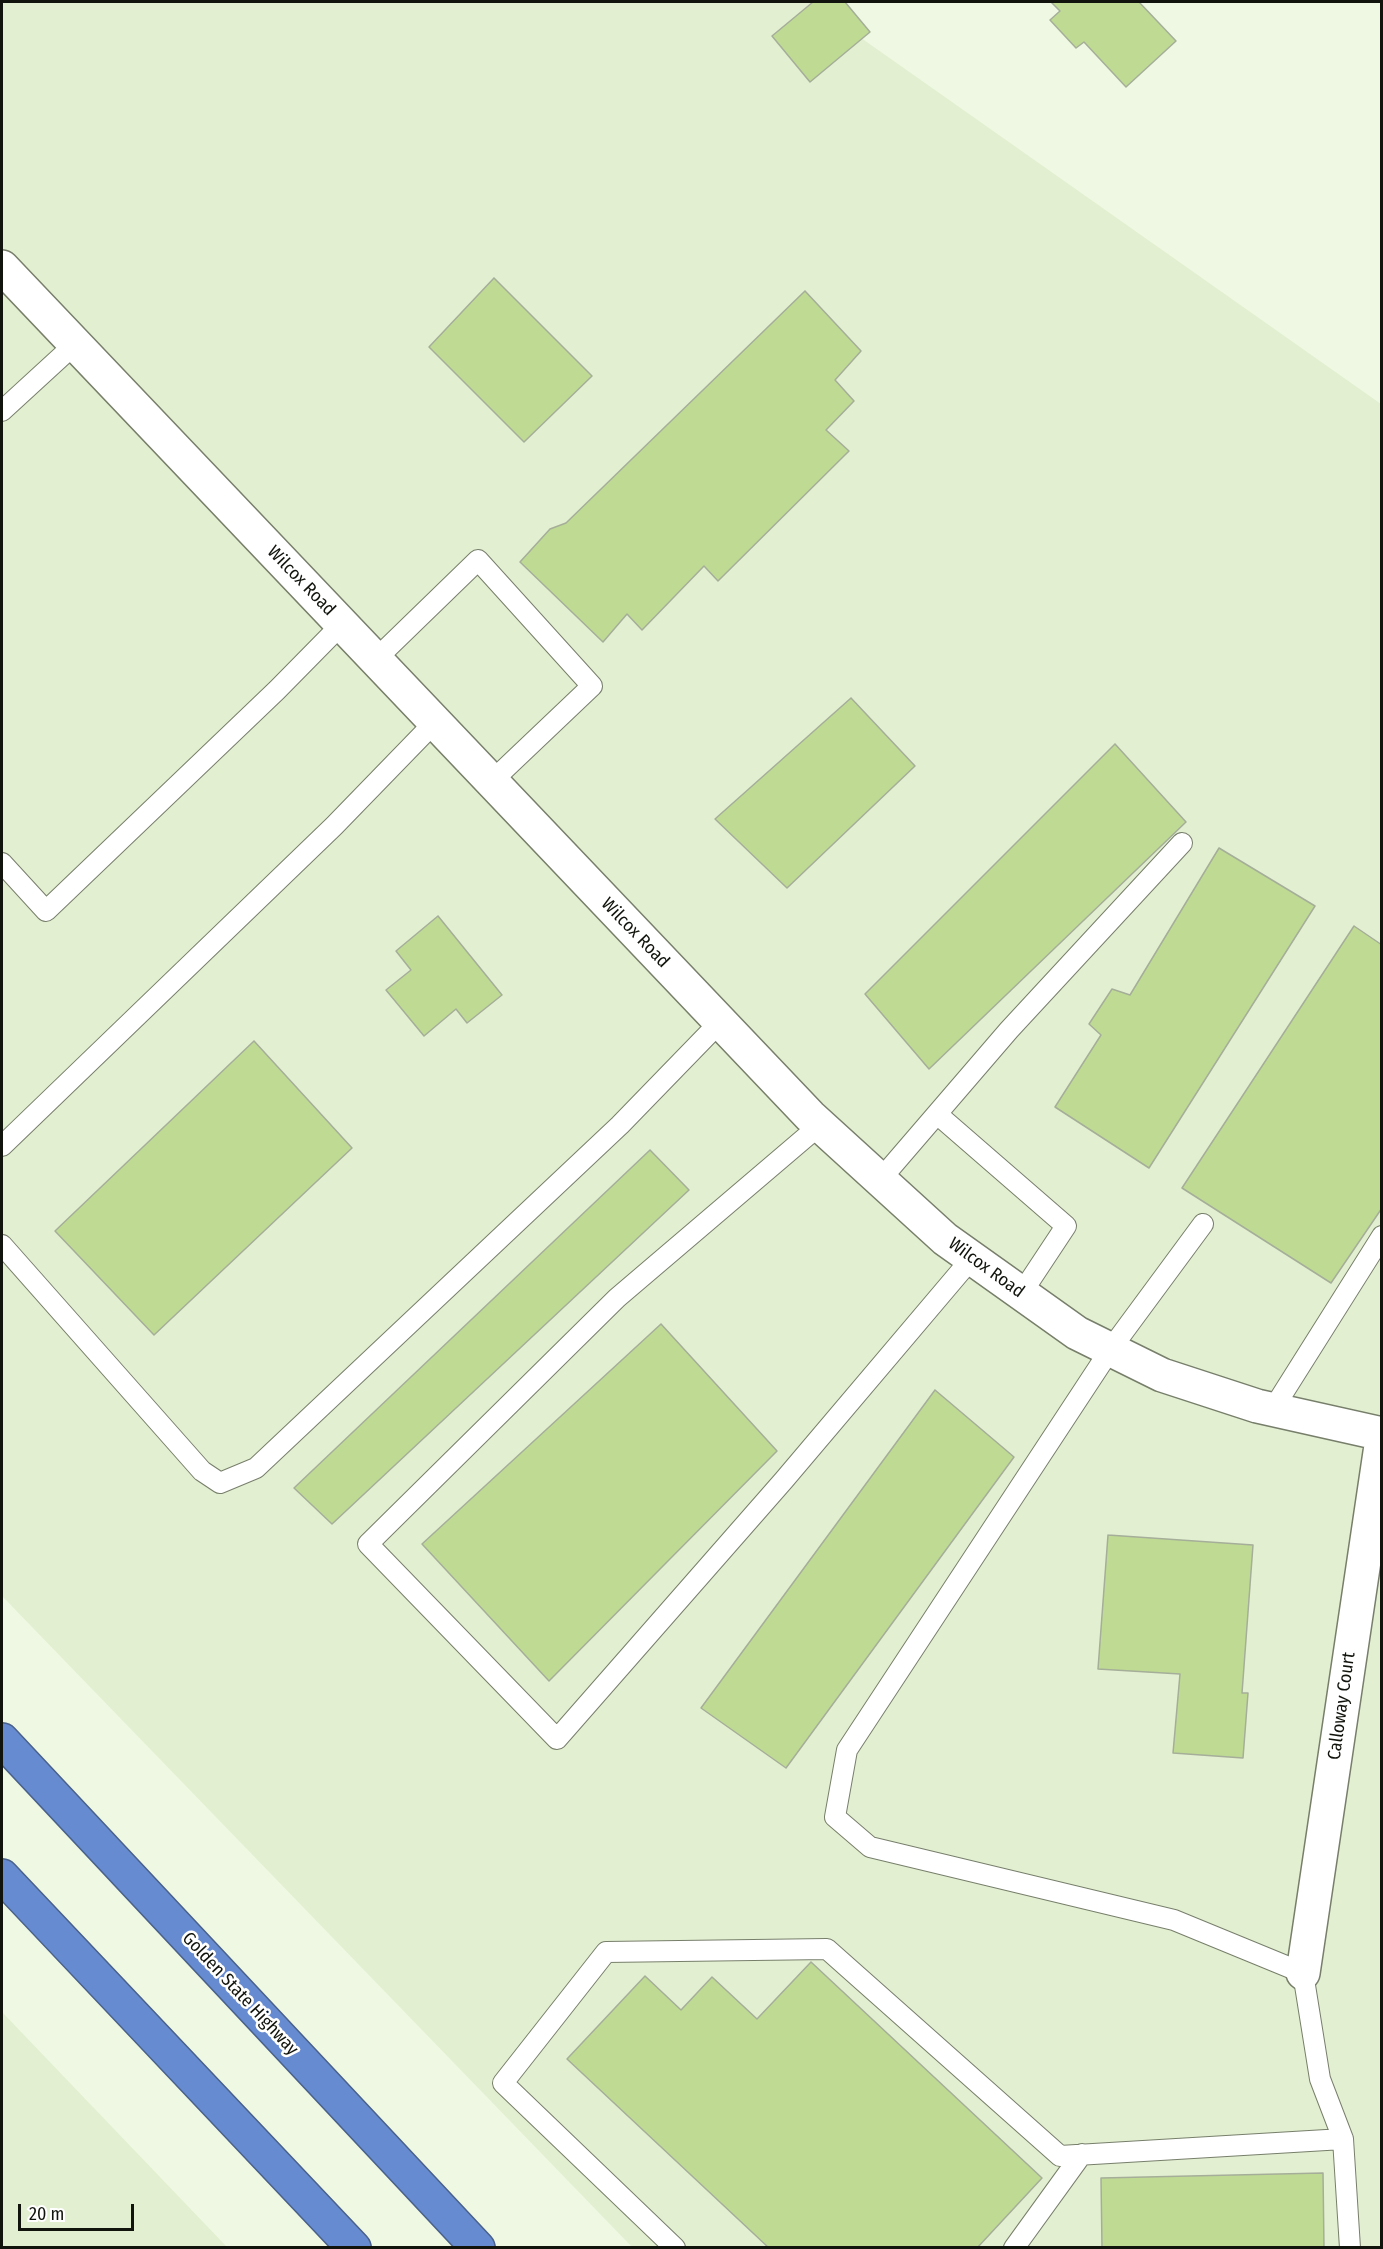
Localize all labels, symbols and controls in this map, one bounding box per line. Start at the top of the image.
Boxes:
street label: Wilcox Road [262,542,340,620]
street label: Wilcox Road [596,894,674,972]
street label: Wilcox Road [944,1233,1028,1303]
street label: Calloway Court [1324,1651,1360,1761]
street label: Golden State Highway [177,1928,303,2060]
scale bar [21,2192,136,2230]
text: 20 m [29,2203,64,2225]

